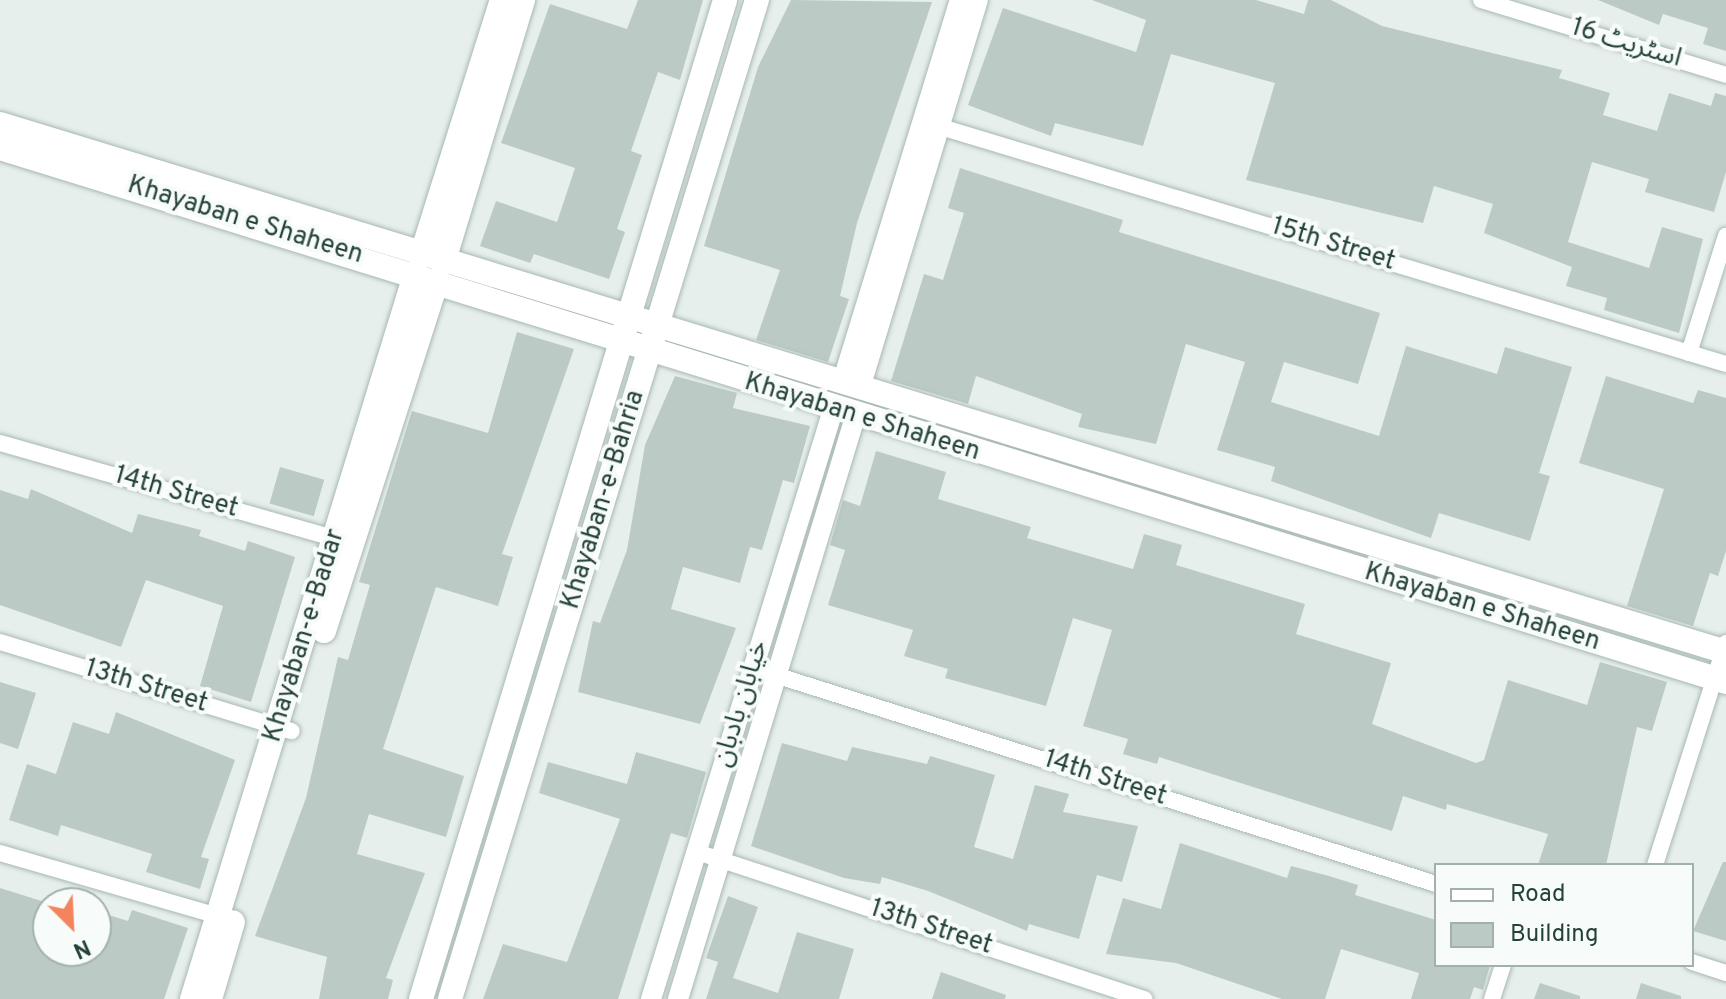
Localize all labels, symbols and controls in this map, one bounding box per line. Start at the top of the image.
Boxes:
street label: اسٹریٹ 16 [1567,13,1685,75]
street label: Khayaban e Shaheen [123,170,367,272]
street label: 15th Street [1267,211,1399,279]
street label: Khayaban e Shaheen [740,367,984,469]
street label: Khayaban-e-Bahria [556,387,652,613]
street label: 14th Street [111,461,241,525]
street label: Khayaban-e-Badar [258,526,352,746]
street label: Khayaban e Shaheen [1360,557,1604,659]
street label: خیابان بادبان [708,637,776,771]
street label: 13th Street [81,654,211,720]
street label: 14th Street [1040,745,1170,813]
legend [1434,863,1694,967]
text: Road [1510,880,1566,910]
north arrow [32,887,112,967]
street label: 13th Street [866,894,996,962]
text: Building [1510,920,1599,950]
text: N [68,932,94,963]

